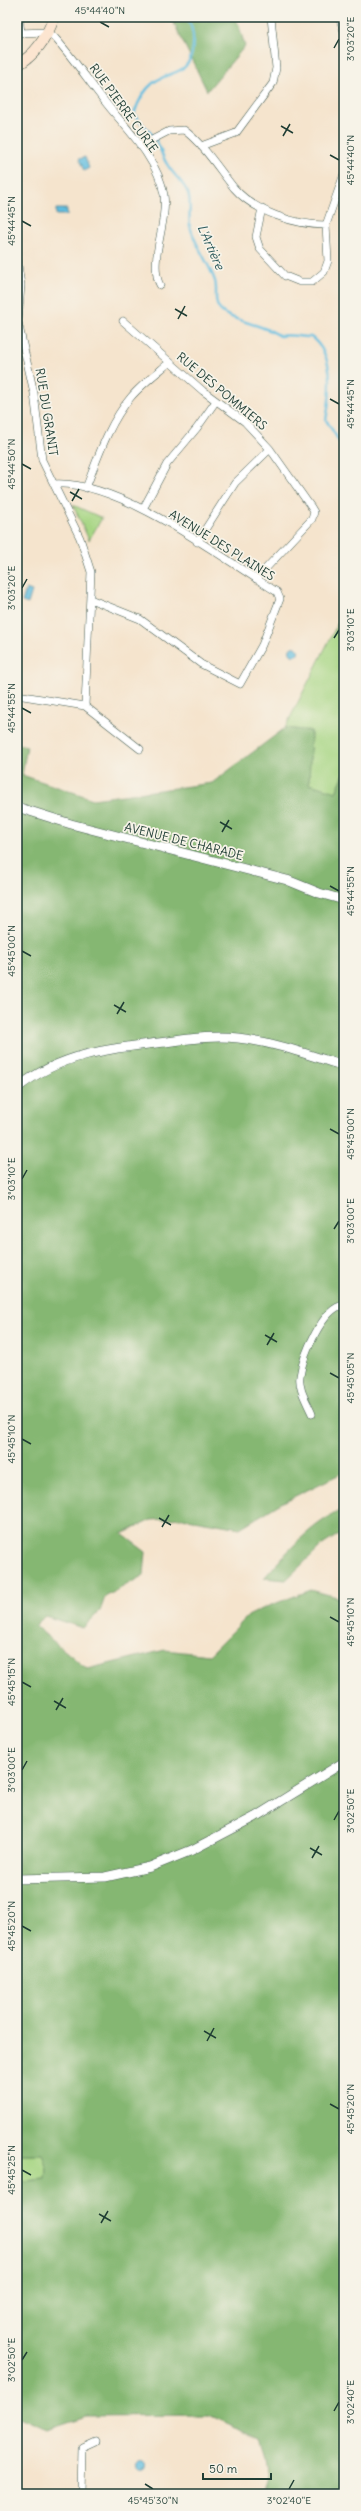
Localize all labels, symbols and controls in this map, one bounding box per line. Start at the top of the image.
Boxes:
text: 45°44'40"N [75,4,125,17]
text: 3°03'20"E [344,17,357,61]
street label: RUE PIERRE CURIE [87,61,161,155]
text: 45°44'40"N [344,135,357,185]
text: 45°44'45"N [5,196,18,246]
water label: L'Artière [194,222,229,273]
street label: RUE DES POMMIERS [174,349,270,433]
street label: RUE DU GRANIT [33,367,61,457]
text: 45°44'45"N [344,379,357,429]
text: 45°44'50"N [5,439,18,489]
street label: AVENUE DES PLAINES [166,506,278,584]
text: 3°03'20"E [5,566,18,610]
text: 3°03'10"E [344,608,357,652]
text: 45°44'55"N [5,683,18,733]
street label: AVENUE DE CHARADE [123,819,245,863]
text: 45°44'55"N [344,866,357,916]
text: 45°45'00"N [5,925,18,977]
text: 45°45'00"N [344,1108,357,1160]
text: 3°03'10"E [5,1157,18,1201]
text: 3°03'00"E [344,1198,357,1244]
text: 45°45'05"N [344,1353,357,1403]
text: 45°45'10"N [5,1415,18,1463]
text: 45°45'10"N [344,1598,357,1646]
text: 45°45'15"N [5,1658,18,1706]
text: 3°03'00"E [5,1747,18,1793]
text: 3°02'50"E [344,1789,357,1833]
text: 45°45'20"N [5,1901,18,1951]
text: 45°45'20"N [344,2084,357,2134]
text: 45°45'25"N [5,2145,18,2195]
text: 3°02'50"E [5,2338,18,2382]
text: 3°02'40"E [344,2380,357,2424]
scale bar [203,2455,271,2481]
text: 50 m [209,2461,238,2476]
text: 45°45'30"N [128,2494,178,2507]
text: 3°02'40"E [267,2494,311,2507]

